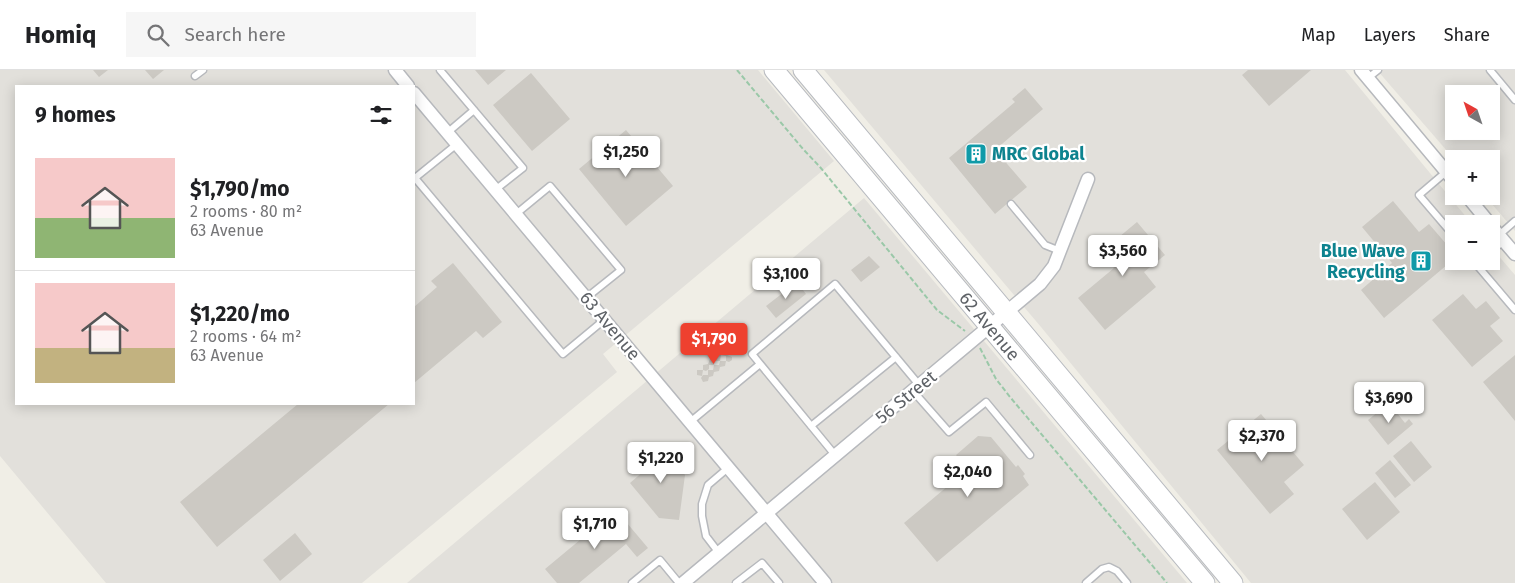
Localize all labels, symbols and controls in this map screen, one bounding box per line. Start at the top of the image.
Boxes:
search box [126,12,476,57]
text: Homiq [25,21,96,49]
icon: search [144,21,172,49]
text: Search here [184,23,286,46]
text: Map [1301,24,1336,46]
text: Layers [1364,24,1416,46]
text: Share [1444,24,1490,46]
north arrow [1445,85,1500,140]
map controls [1445,85,1500,270]
icon: filters [367,101,395,129]
text: 9 homes [35,102,116,128]
pin: $1,250 [585,136,667,178]
text: $1,250 [603,142,649,161]
building icon: MRC Global [964,142,988,166]
place label: MRC Global [992,143,1085,165]
button: + [1445,150,1500,205]
text: $1,790/mo [190,176,289,202]
icon: home [75,178,135,238]
text: 2 rooms · 80 m² [190,202,302,221]
button: − [1445,215,1500,270]
text: 63 Avenue [190,221,264,240]
pin: $3,560 [1082,234,1164,277]
place label: Blue Wave Recycling [1321,240,1405,283]
text: $3,560 [1099,241,1147,260]
building icon: Blue Wave Recycling [1409,249,1433,273]
pin: $3,100 [745,258,827,300]
text: $3,100 [763,264,809,283]
street label: 63 Avenue [575,287,645,365]
street label: 62 Avenue [954,288,1025,365]
text: $1,220/mo [190,301,290,327]
icon: home [75,303,135,363]
pin: $1,790 [673,322,755,365]
text: 2 rooms · 64 m² [190,327,301,346]
text: $1,790 [691,329,737,348]
text: 63 Avenue [190,346,264,365]
street label: 56 Street [871,365,941,428]
pin: $3,690 [1348,382,1430,424]
text: $3,690 [1365,388,1413,407]
pin: $2,370 [1221,420,1303,462]
text: $2,370 [1239,426,1285,445]
pin: $1,220 [620,442,702,484]
text: $1,220 [638,448,684,467]
pin: $2,040 [927,456,1009,498]
text: $2,040 [944,462,992,481]
pin: $1,710 [554,508,636,550]
text: $1,710 [573,514,617,533]

